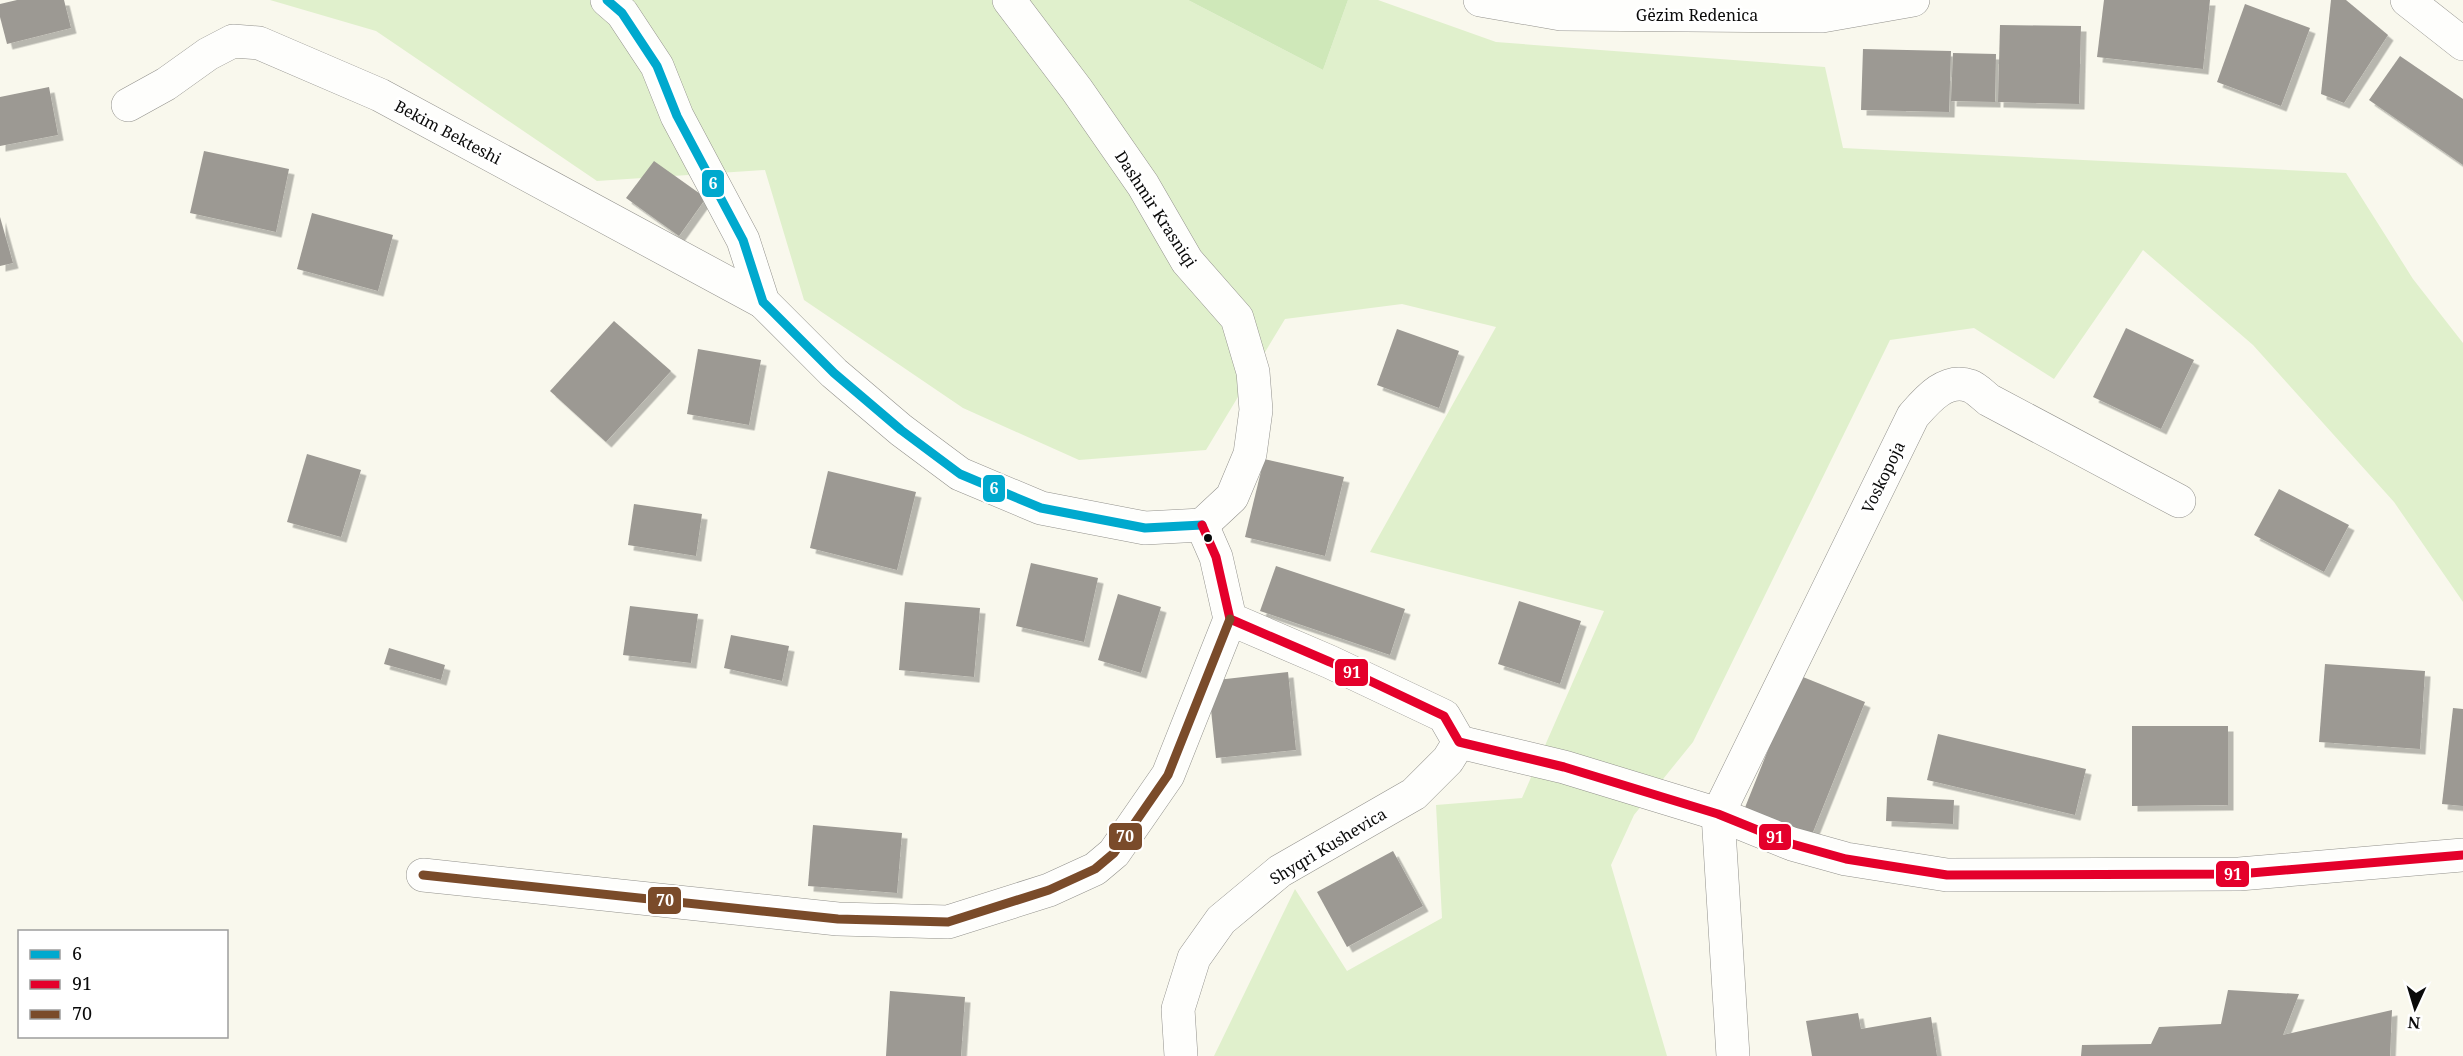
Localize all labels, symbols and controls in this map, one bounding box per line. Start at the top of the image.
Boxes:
street label: Gëzim Redenica [1636,4,1758,26]
street label: Bekim Bekteshi [391,95,505,169]
street label: Dashmir Krasniqi [1110,146,1202,272]
line badge: 6 [701,169,725,198]
text: 6 [708,172,718,194]
street label: Voskopoja [1856,437,1910,517]
line badge: 6 [982,474,1006,503]
text: 6 [989,477,999,499]
unlabelled marker [1202,532,1214,544]
line badge: 91 [1334,658,1369,687]
text: 91 [1343,661,1361,683]
street label: Shyqri Kushevica [1266,802,1390,890]
line badge: 70 [1108,822,1143,851]
line badge: 91 [1758,823,1792,851]
text: 70 [1116,825,1134,847]
text: 91 [1766,826,1784,848]
line badge: 91 [2215,860,2250,888]
text: 91 [2224,863,2242,885]
line badge: 70 [647,886,682,915]
text: 70 [656,889,674,911]
legend [18,930,228,1038]
text: 6 [72,941,82,965]
text: 91 [72,971,92,995]
north arrow [2385,978,2445,1038]
text: 70 [72,1001,92,1025]
text: N [2407,1012,2421,1034]

